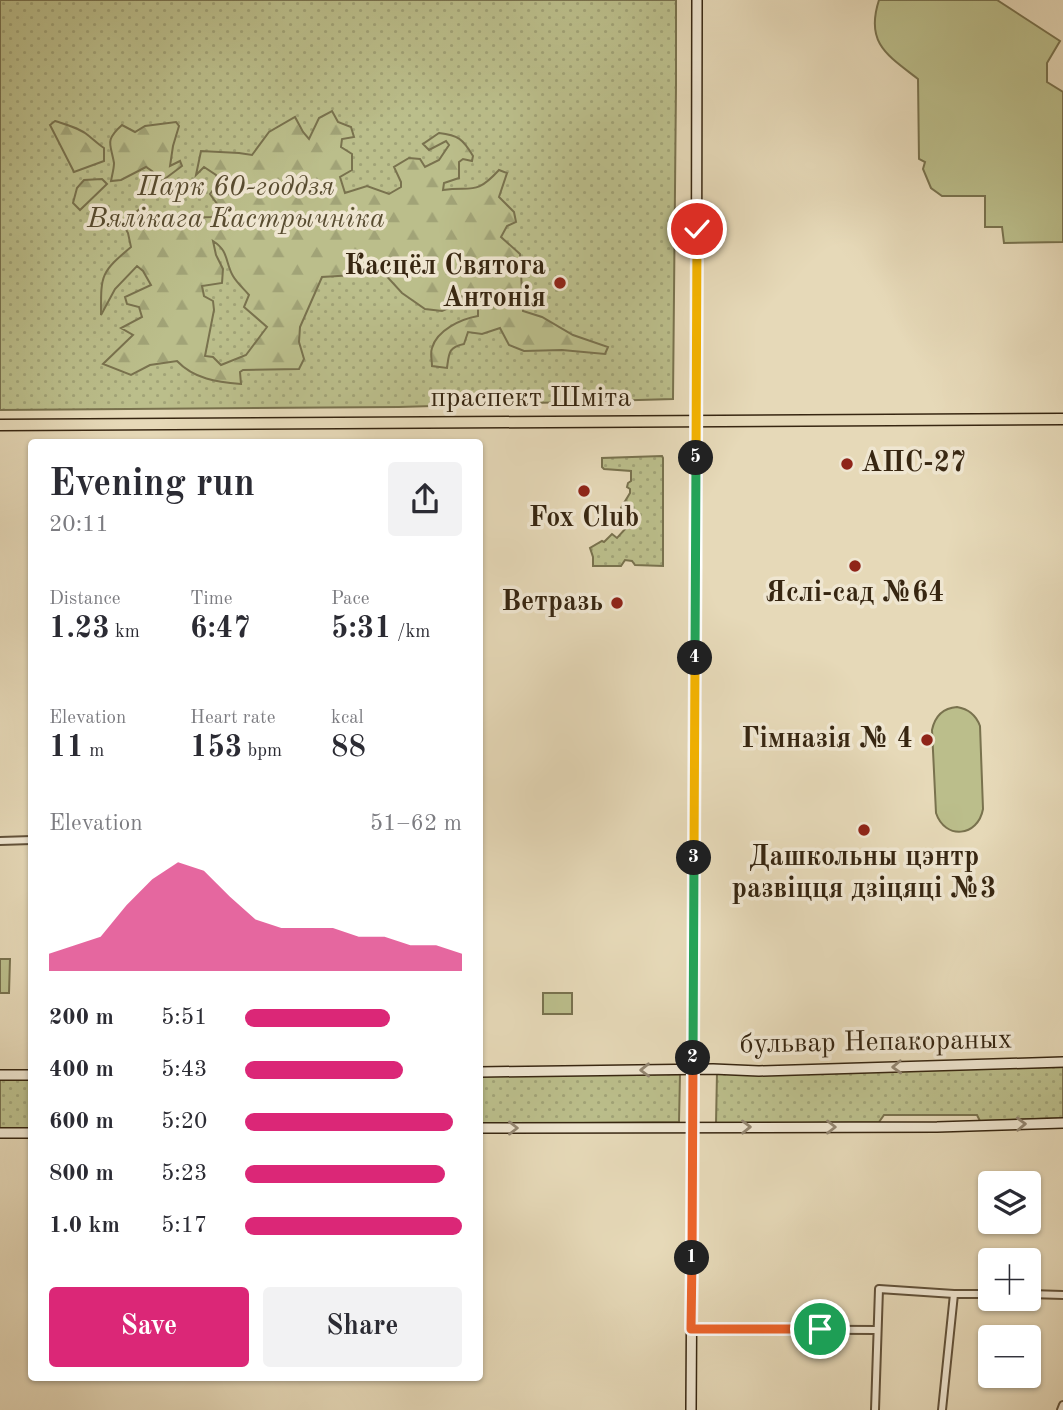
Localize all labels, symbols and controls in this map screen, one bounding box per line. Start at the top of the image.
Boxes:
park label: Парк 60-годдзя Вялікага Кастрычніка [86,174,385,234]
pin [667,199,727,259]
icon: check [678,210,716,248]
place label: Касцёл Святога Антонія [344,252,546,313]
marker: Касцёл Святога Антонія [552,275,568,291]
street label: праспект Шміта [431,385,632,413]
pin: 5 [678,440,714,476]
text: 5 [690,448,701,467]
place label: АПС-27 [861,449,966,478]
marker: АПС-27 [839,456,855,472]
button: share [388,462,462,536]
text: Evening run [49,466,255,504]
marker: Fox Club [576,483,592,499]
place label: Fox Club [529,505,639,533]
text: 20:11 [49,513,109,536]
marker: Яслі-сад №64 [847,558,863,574]
place label: Яслі-сад №64 [766,579,944,608]
place label: Ветразь [501,589,603,617]
text: Distance [49,590,121,609]
text: Time [190,590,233,609]
text: Pace [331,590,370,609]
marker: Ветразь [609,595,625,611]
text: 1.23 [49,614,110,644]
text: 6:47 [190,614,251,644]
text: 5:31 [331,614,392,644]
text: km [110,623,140,642]
text: /km [392,623,430,642]
pin: 4 [678,640,712,676]
text: 4 [689,648,700,667]
text: Elevation [49,709,126,728]
text: Heart rate [190,709,275,728]
text: kcal [331,709,364,728]
place label: Гімназія № 4 [741,725,913,754]
marker: Гімназія № 4 [919,732,935,748]
text: 11 [49,733,84,763]
text: 153 [190,733,242,763]
text: 88 [331,733,366,763]
text: m [84,742,104,761]
text: bpm [242,742,282,761]
text: Elevation [49,812,143,835]
text: 51–62 m [370,812,462,835]
marker: Дашкольны цэнтр развіцця дзіцяці №3 [856,822,872,838]
pin: 3 [676,840,712,876]
place label: Дашкольны цэнтр развіцця дзіцяці №3 [732,844,996,904]
text: 3 [688,848,699,867]
text: 200 m [49,1006,114,1029]
text: 5:51 [161,1006,207,1029]
street label: бульвар Непакораных [739,1027,1013,1059]
pin: 2 [676,1040,710,1076]
text: 2 [687,1048,698,1067]
text: 400 m [49,1058,114,1081]
text: 5:43 [161,1058,207,1081]
one-way arrow [891,1060,902,1075]
one-way arrow [639,1062,650,1078]
text: 600 m [49,1110,114,1133]
text: 5:20 [161,1110,207,1133]
one-way arrow [1015,1117,1026,1132]
one-way arrow [741,1119,752,1135]
one-way arrow [826,1119,837,1135]
one-way arrow [508,1120,518,1136]
text: 800 m [49,1162,114,1185]
text: 5:23 [161,1162,207,1185]
map controls [978,1171,1041,1388]
button: layers [978,1171,1041,1234]
text: 1.0 km [49,1214,120,1237]
text: 5:17 [161,1214,207,1237]
pin: 1 [674,1240,710,1276]
text: 1 [686,1248,697,1267]
button: + [978,1248,1041,1311]
button: Save [49,1287,249,1367]
button: Share [263,1287,462,1367]
pin [790,1299,850,1359]
icon: arrive [801,1310,839,1348]
button: − [978,1325,1041,1388]

